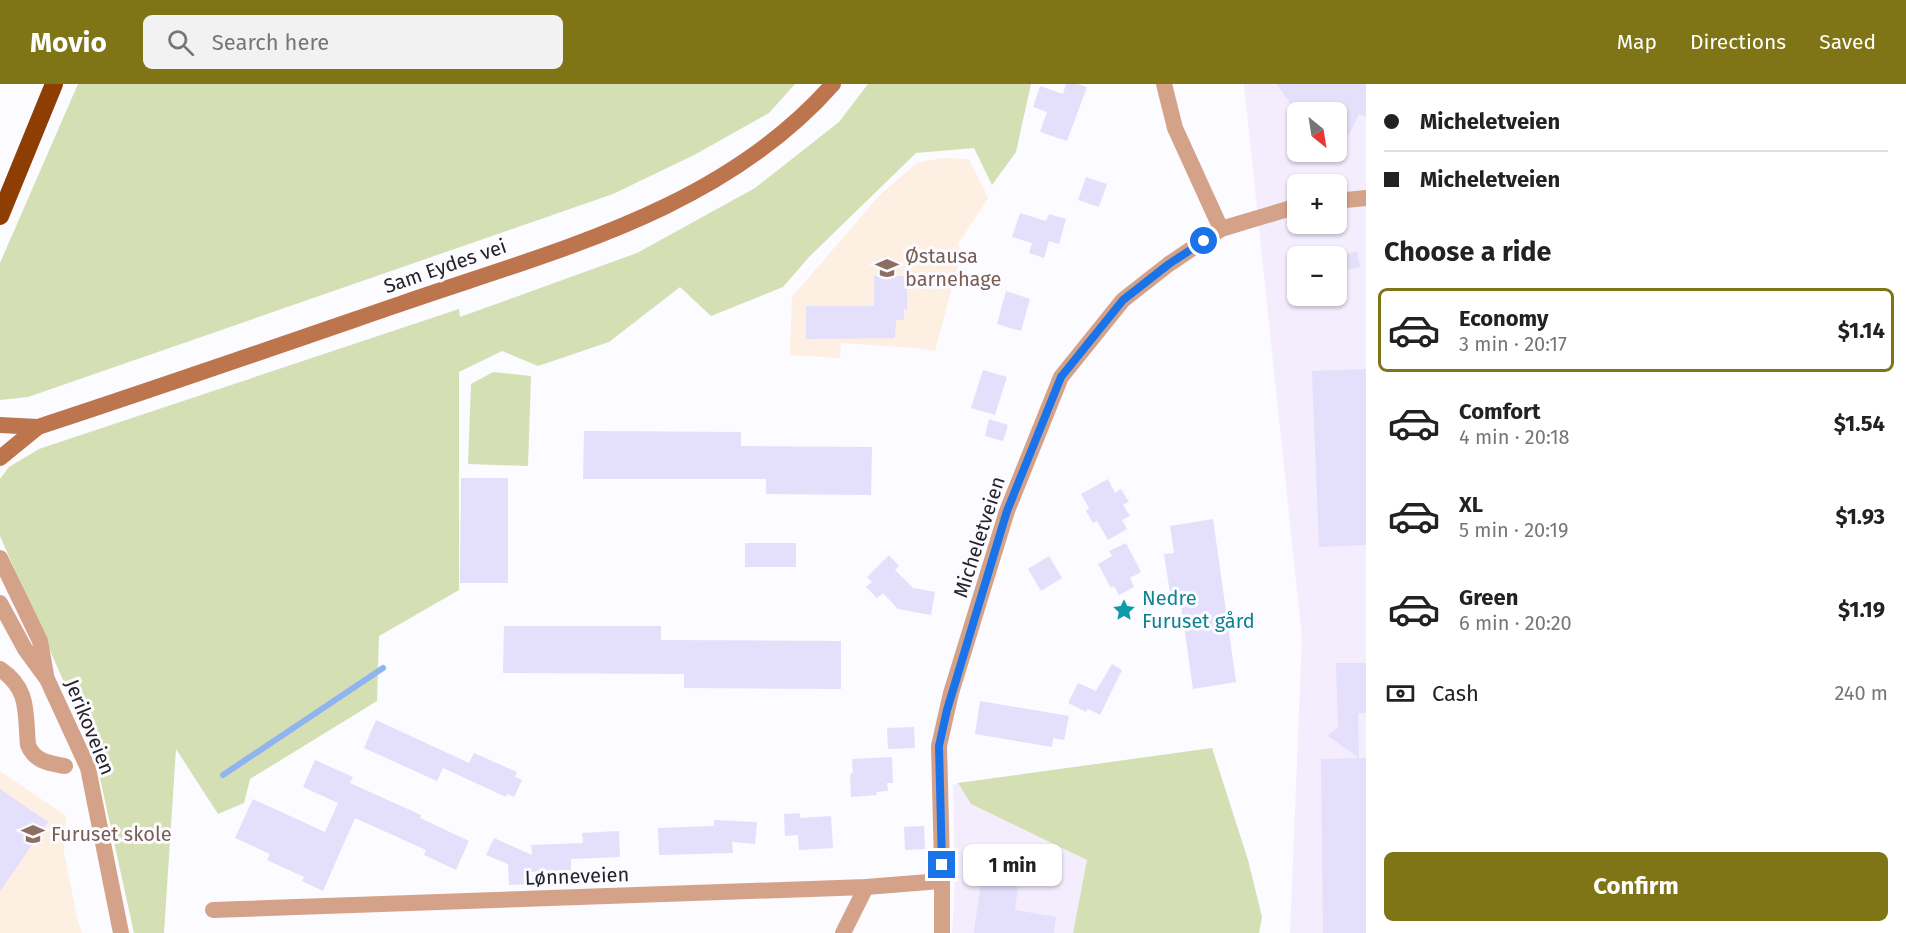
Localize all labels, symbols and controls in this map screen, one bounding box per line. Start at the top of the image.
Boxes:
search box [143,15,563,69]
text: Movio [30,26,107,59]
icon: search [164,26,197,59]
text: Search here [212,29,329,56]
text: Map [1617,29,1657,55]
text: Directions [1690,29,1786,55]
text: Saved [1819,29,1876,55]
north arrow [1287,102,1347,162]
map controls [1287,102,1347,306]
text: Micheletveien [1420,108,1560,135]
text: Micheletveien [1420,166,1560,193]
button: + [1287,174,1347,234]
route start [1190,227,1217,254]
street label: Sam Eydes vei [381,234,509,298]
text: Choose a ride [1384,236,1551,268]
place label: Østausa barnehage [905,244,1001,291]
button: − [1287,246,1347,306]
school or university icon: Østausa barnehage [874,255,900,281]
icon: car [1387,303,1441,357]
text: Economy [1459,305,1548,332]
text: $1.14 [1838,317,1885,344]
text: 3 min · 20:17 [1459,332,1567,356]
icon: car [1387,396,1441,450]
text: Comfort [1459,398,1540,425]
text: $1.54 [1834,410,1885,437]
text: 4 min · 20:18 [1459,425,1570,449]
street label: Micheletveien [948,473,1010,601]
icon: car [1387,489,1441,543]
text: XL [1459,491,1483,518]
text: $1.93 [1835,503,1885,530]
text: 5 min · 20:19 [1459,518,1568,542]
icon: car [1387,582,1441,636]
text: Green [1459,584,1518,611]
place label: Nedre Furuset gård [1142,586,1255,633]
text: $1.19 [1838,596,1885,623]
place icon: Nedre Furuset gård [1111,597,1137,623]
text: 6 min · 20:20 [1459,611,1572,635]
street label: Jerikoveien [60,676,120,778]
icon: cash [1384,677,1417,710]
text: Cash [1432,680,1479,707]
text: 240 m [1834,681,1888,705]
school or university icon: Furuset skole [20,821,46,847]
place label: Furuset skole [51,822,172,846]
callout: 1 min [963,844,1062,886]
route end [928,851,955,878]
button: Confirm [1384,852,1888,921]
text: 1 min [988,853,1037,877]
street label: Lønneveien [524,862,630,890]

